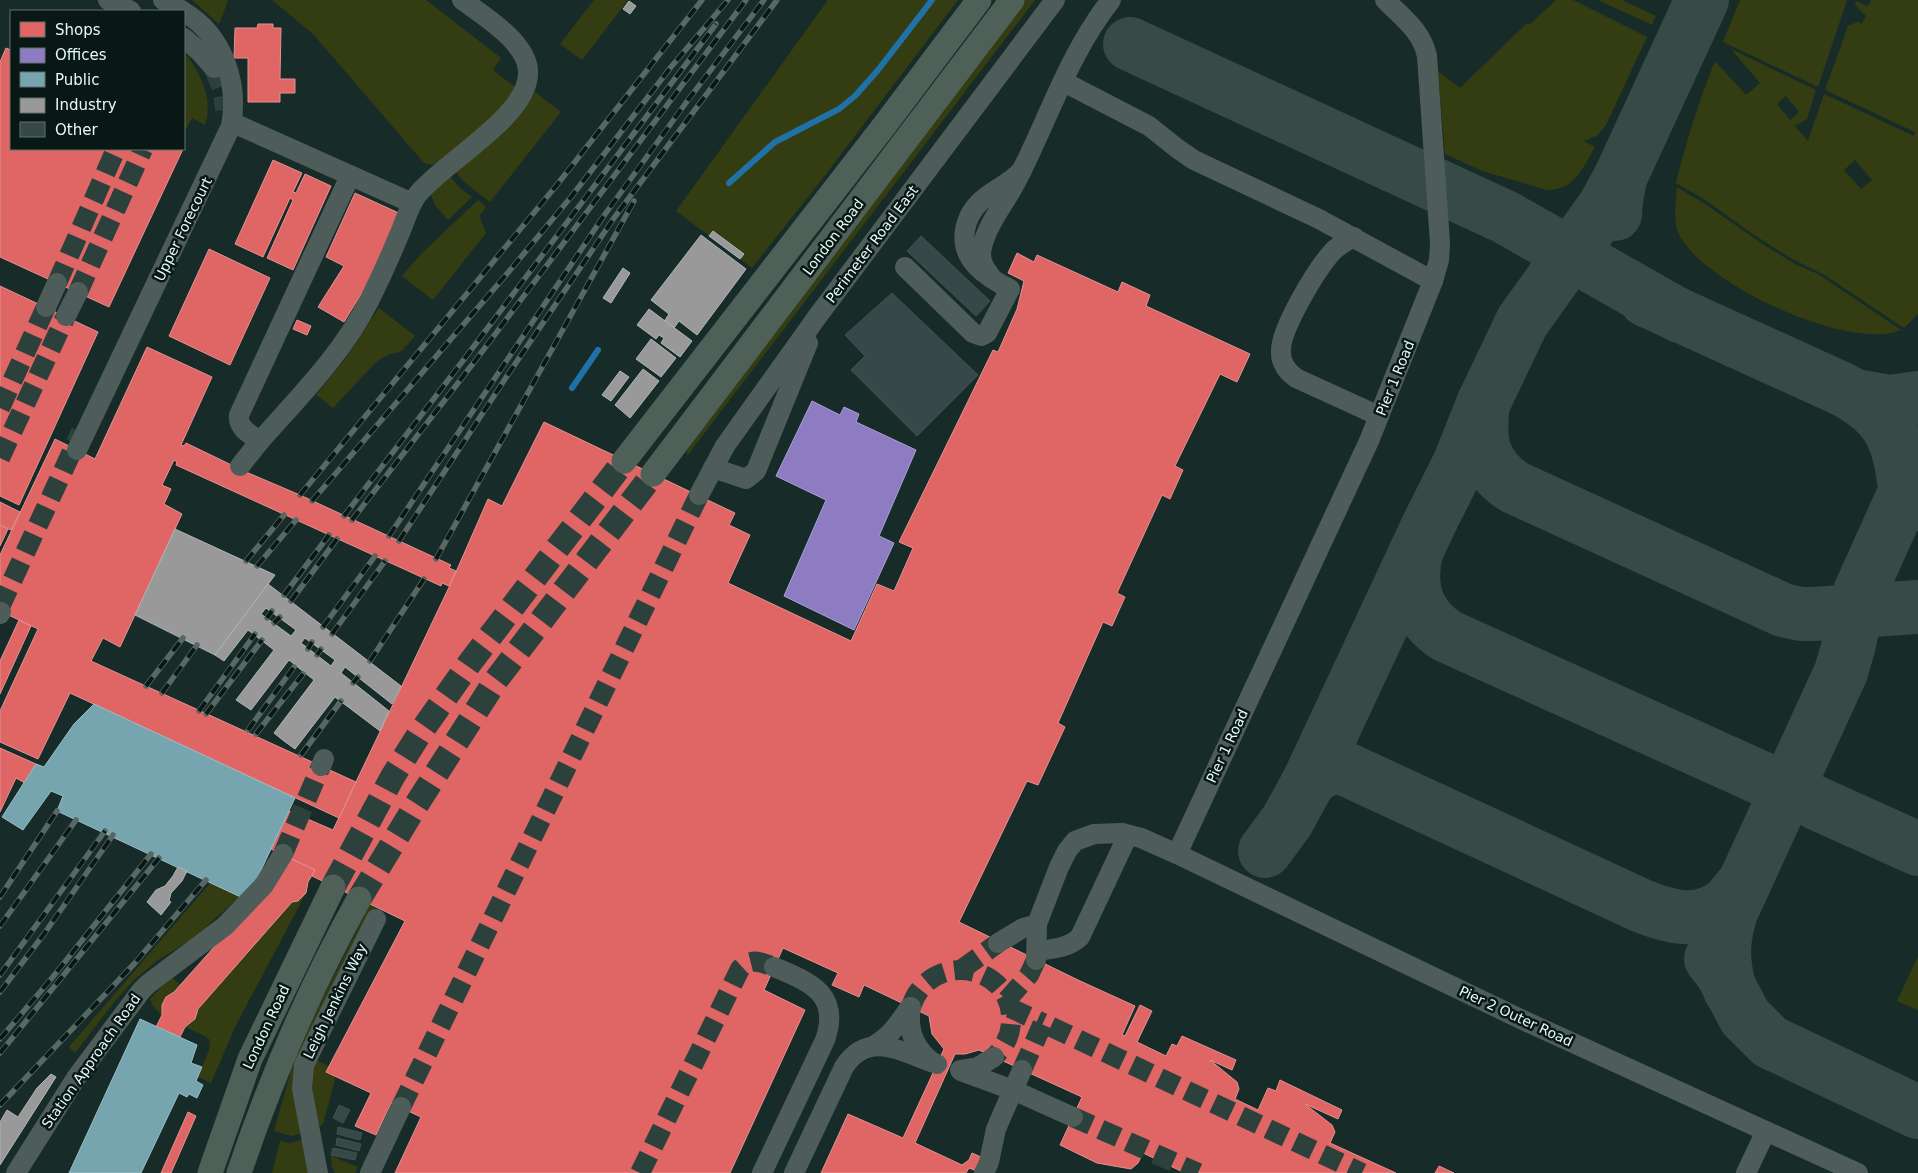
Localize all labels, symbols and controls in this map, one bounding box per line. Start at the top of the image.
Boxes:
legend [10,10,185,150]
text: Shops [55,21,101,39]
text: Offices [55,46,107,64]
text: Public [55,71,99,89]
text: Industry [55,96,117,114]
text: Other [55,121,98,139]
street label: Upper Forecourt [151,174,215,283]
street label: Perimeter Road East [823,182,922,306]
street label: London Road [799,196,867,278]
street label: Pier 1 Road [1373,338,1417,418]
street label: Pier 1 Road [1203,707,1251,785]
street label: Leigh Jenkins Way [300,941,370,1061]
street label: London Road [240,982,292,1072]
street label: Pier 2 Outer Road [1457,983,1575,1049]
street label: Station Approach Road [38,991,144,1131]

